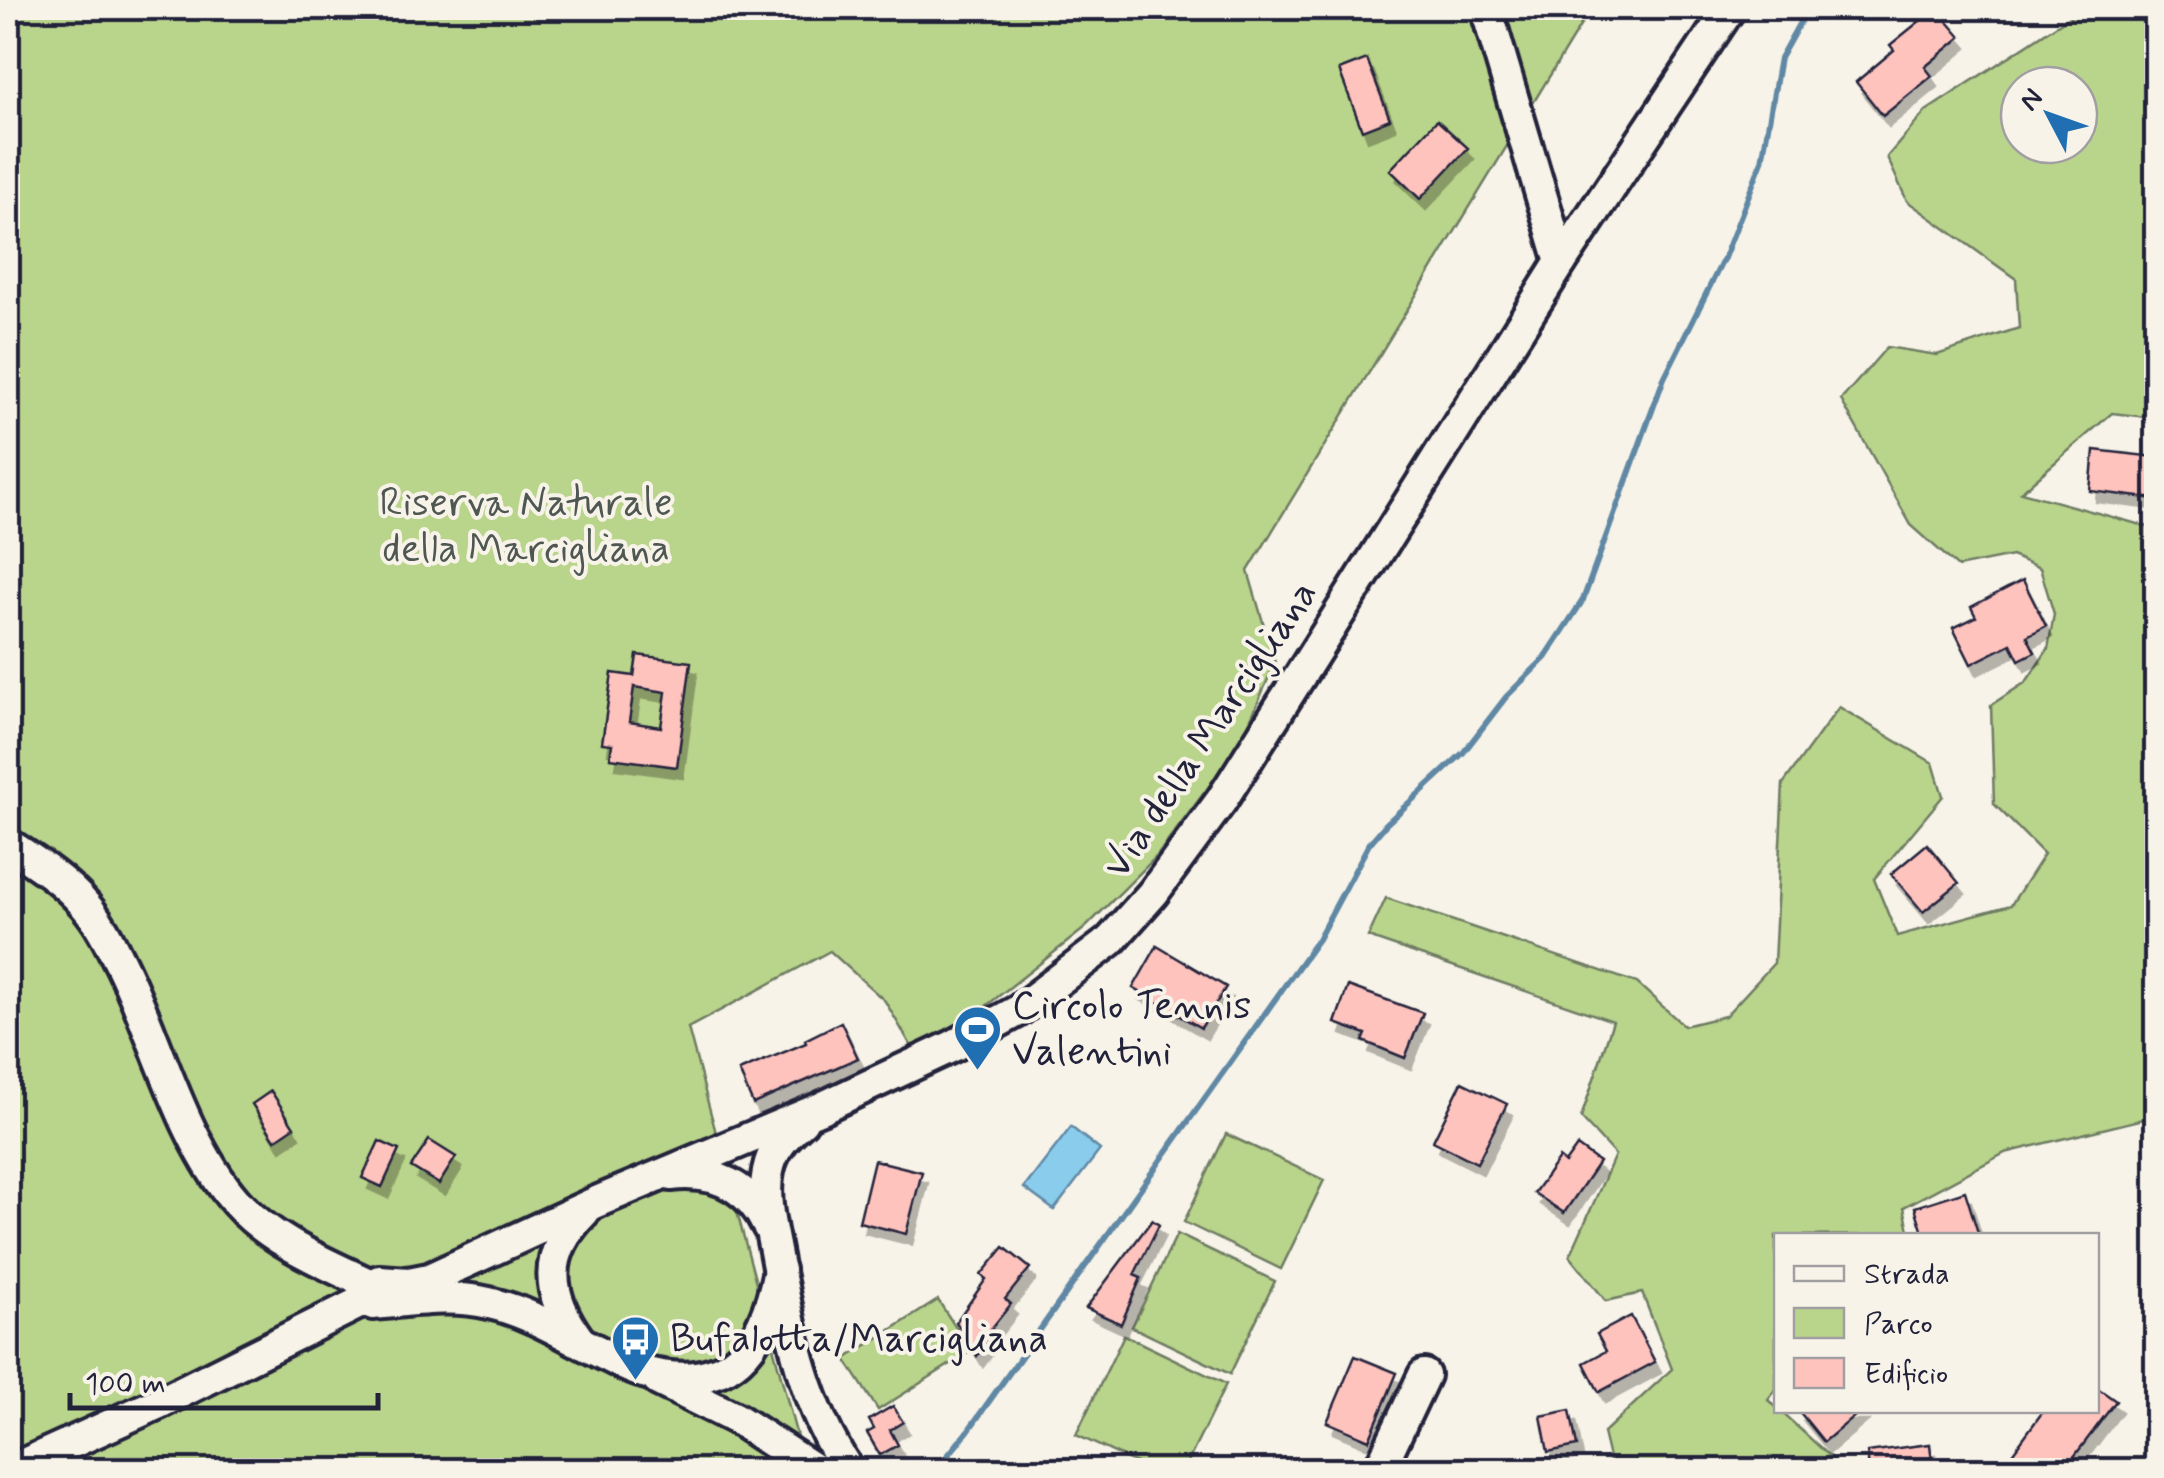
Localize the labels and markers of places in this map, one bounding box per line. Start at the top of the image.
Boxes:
place label: Circolo Tennis Valentini [1012,981,1251,1079]
sports icon: Circolo Tennis Valentini [951,1004,1003,1072]
bus stop icon: Bufalotta/Marcigliana [609,1314,661,1382]
place label: Bufalotta/Marcigliana [670,1314,1048,1366]

